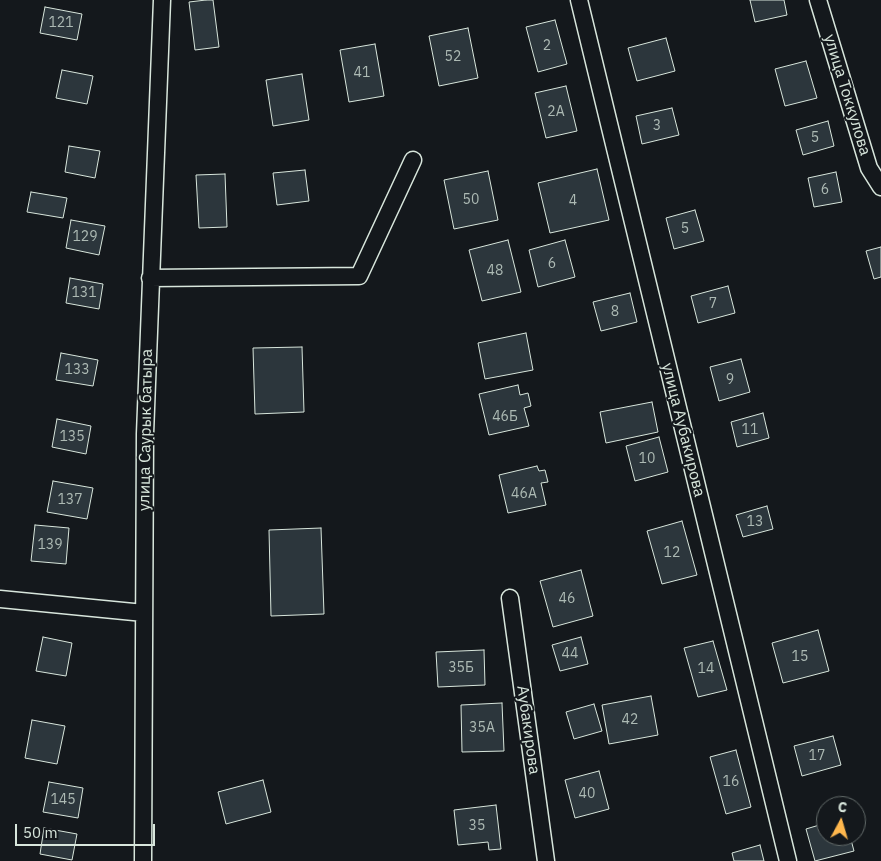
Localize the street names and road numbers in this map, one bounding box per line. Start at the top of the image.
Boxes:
street label: улица Токкулова [819,32,875,158]
street label: улица Саурык батыра [135,349,157,511]
street label: улица Аубакирова [657,361,709,499]
street label: Аубакирова [512,684,544,776]

